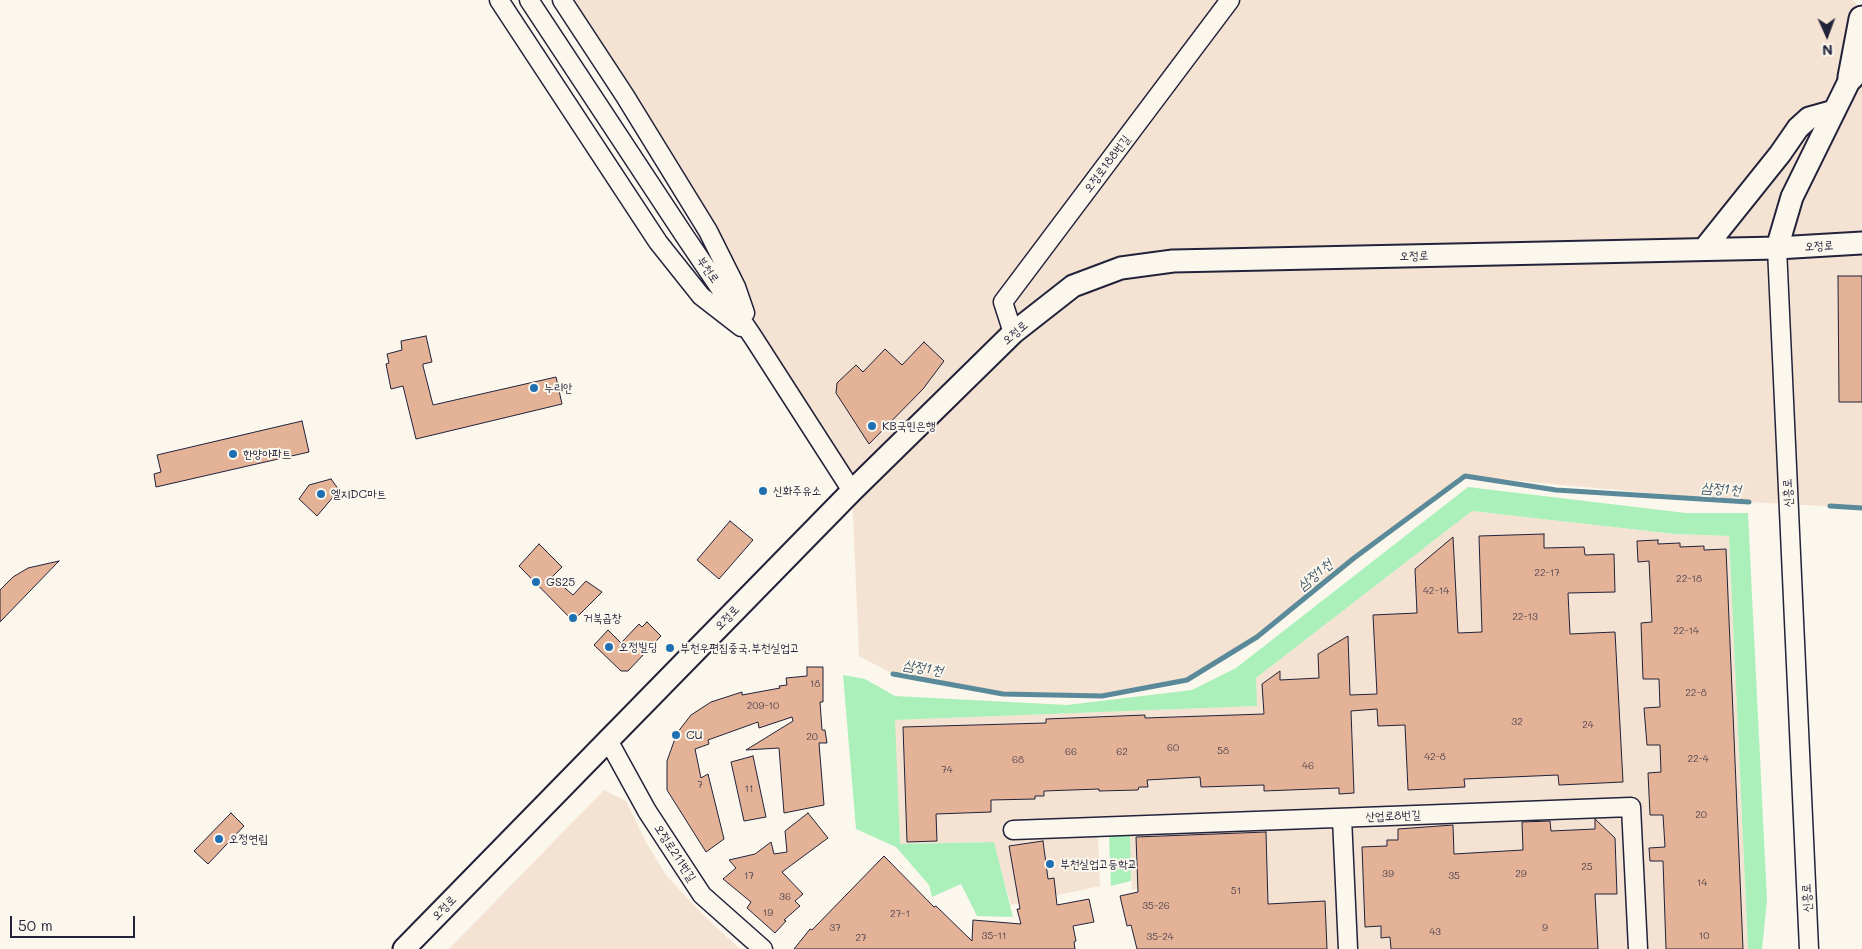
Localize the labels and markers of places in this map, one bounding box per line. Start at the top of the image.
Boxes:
place label: 누리안 [544,381,573,395]
marker: 누리안 [528,382,540,394]
place label: KB국민은행 [882,419,935,433]
marker: KB국민은행 [866,420,878,432]
place label: 한양아파트 [243,447,291,461]
marker: 한양아파트 [227,448,239,460]
place label: 신화주유소 [773,484,821,498]
marker: 신화주유소 [757,485,769,497]
place label: 엘지DC마트 [331,487,386,501]
marker: 엘지DC마트 [315,488,327,500]
place label: GS25 [546,575,575,589]
marker: GS25 [530,576,542,588]
place label: 거북곱창 [583,611,622,625]
marker: 거북곱창 [567,612,579,624]
place label: 오정빌딩 [619,640,658,654]
marker: 오정빌딩 [603,641,615,653]
place label: 부천우편집중국.부천실업고 [680,641,799,655]
marker: 부천우편집중국.부천실업고 [664,642,676,654]
place label: CU [686,728,703,742]
marker: CU [670,729,682,741]
place label: 오정연립 [229,832,268,846]
marker: 오정연립 [213,833,225,845]
place label: 부천실업고등학교 [1060,857,1137,871]
marker: 부천실업고등학교 [1044,858,1056,870]

